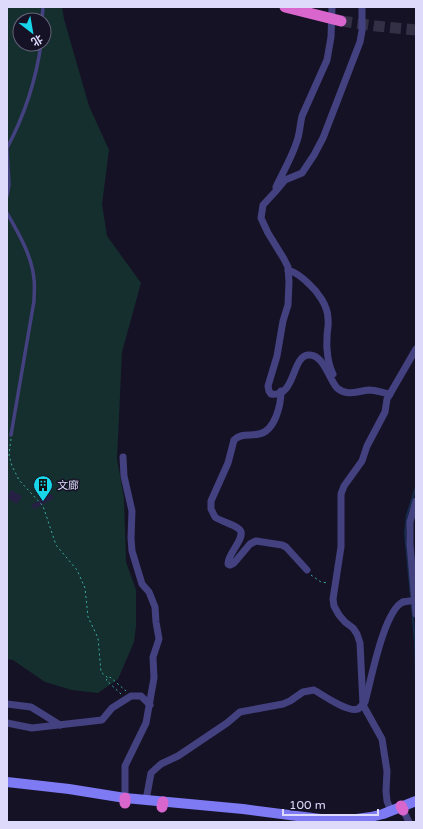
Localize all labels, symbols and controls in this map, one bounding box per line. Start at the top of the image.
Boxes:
north arrow [12,12,52,52]
text: 北 [29,32,45,49]
building icon: 文廊 [32,474,54,502]
place label: 文廊 [57,479,79,492]
scale bar [283,791,378,817]
text: 100 m [289,798,326,812]

